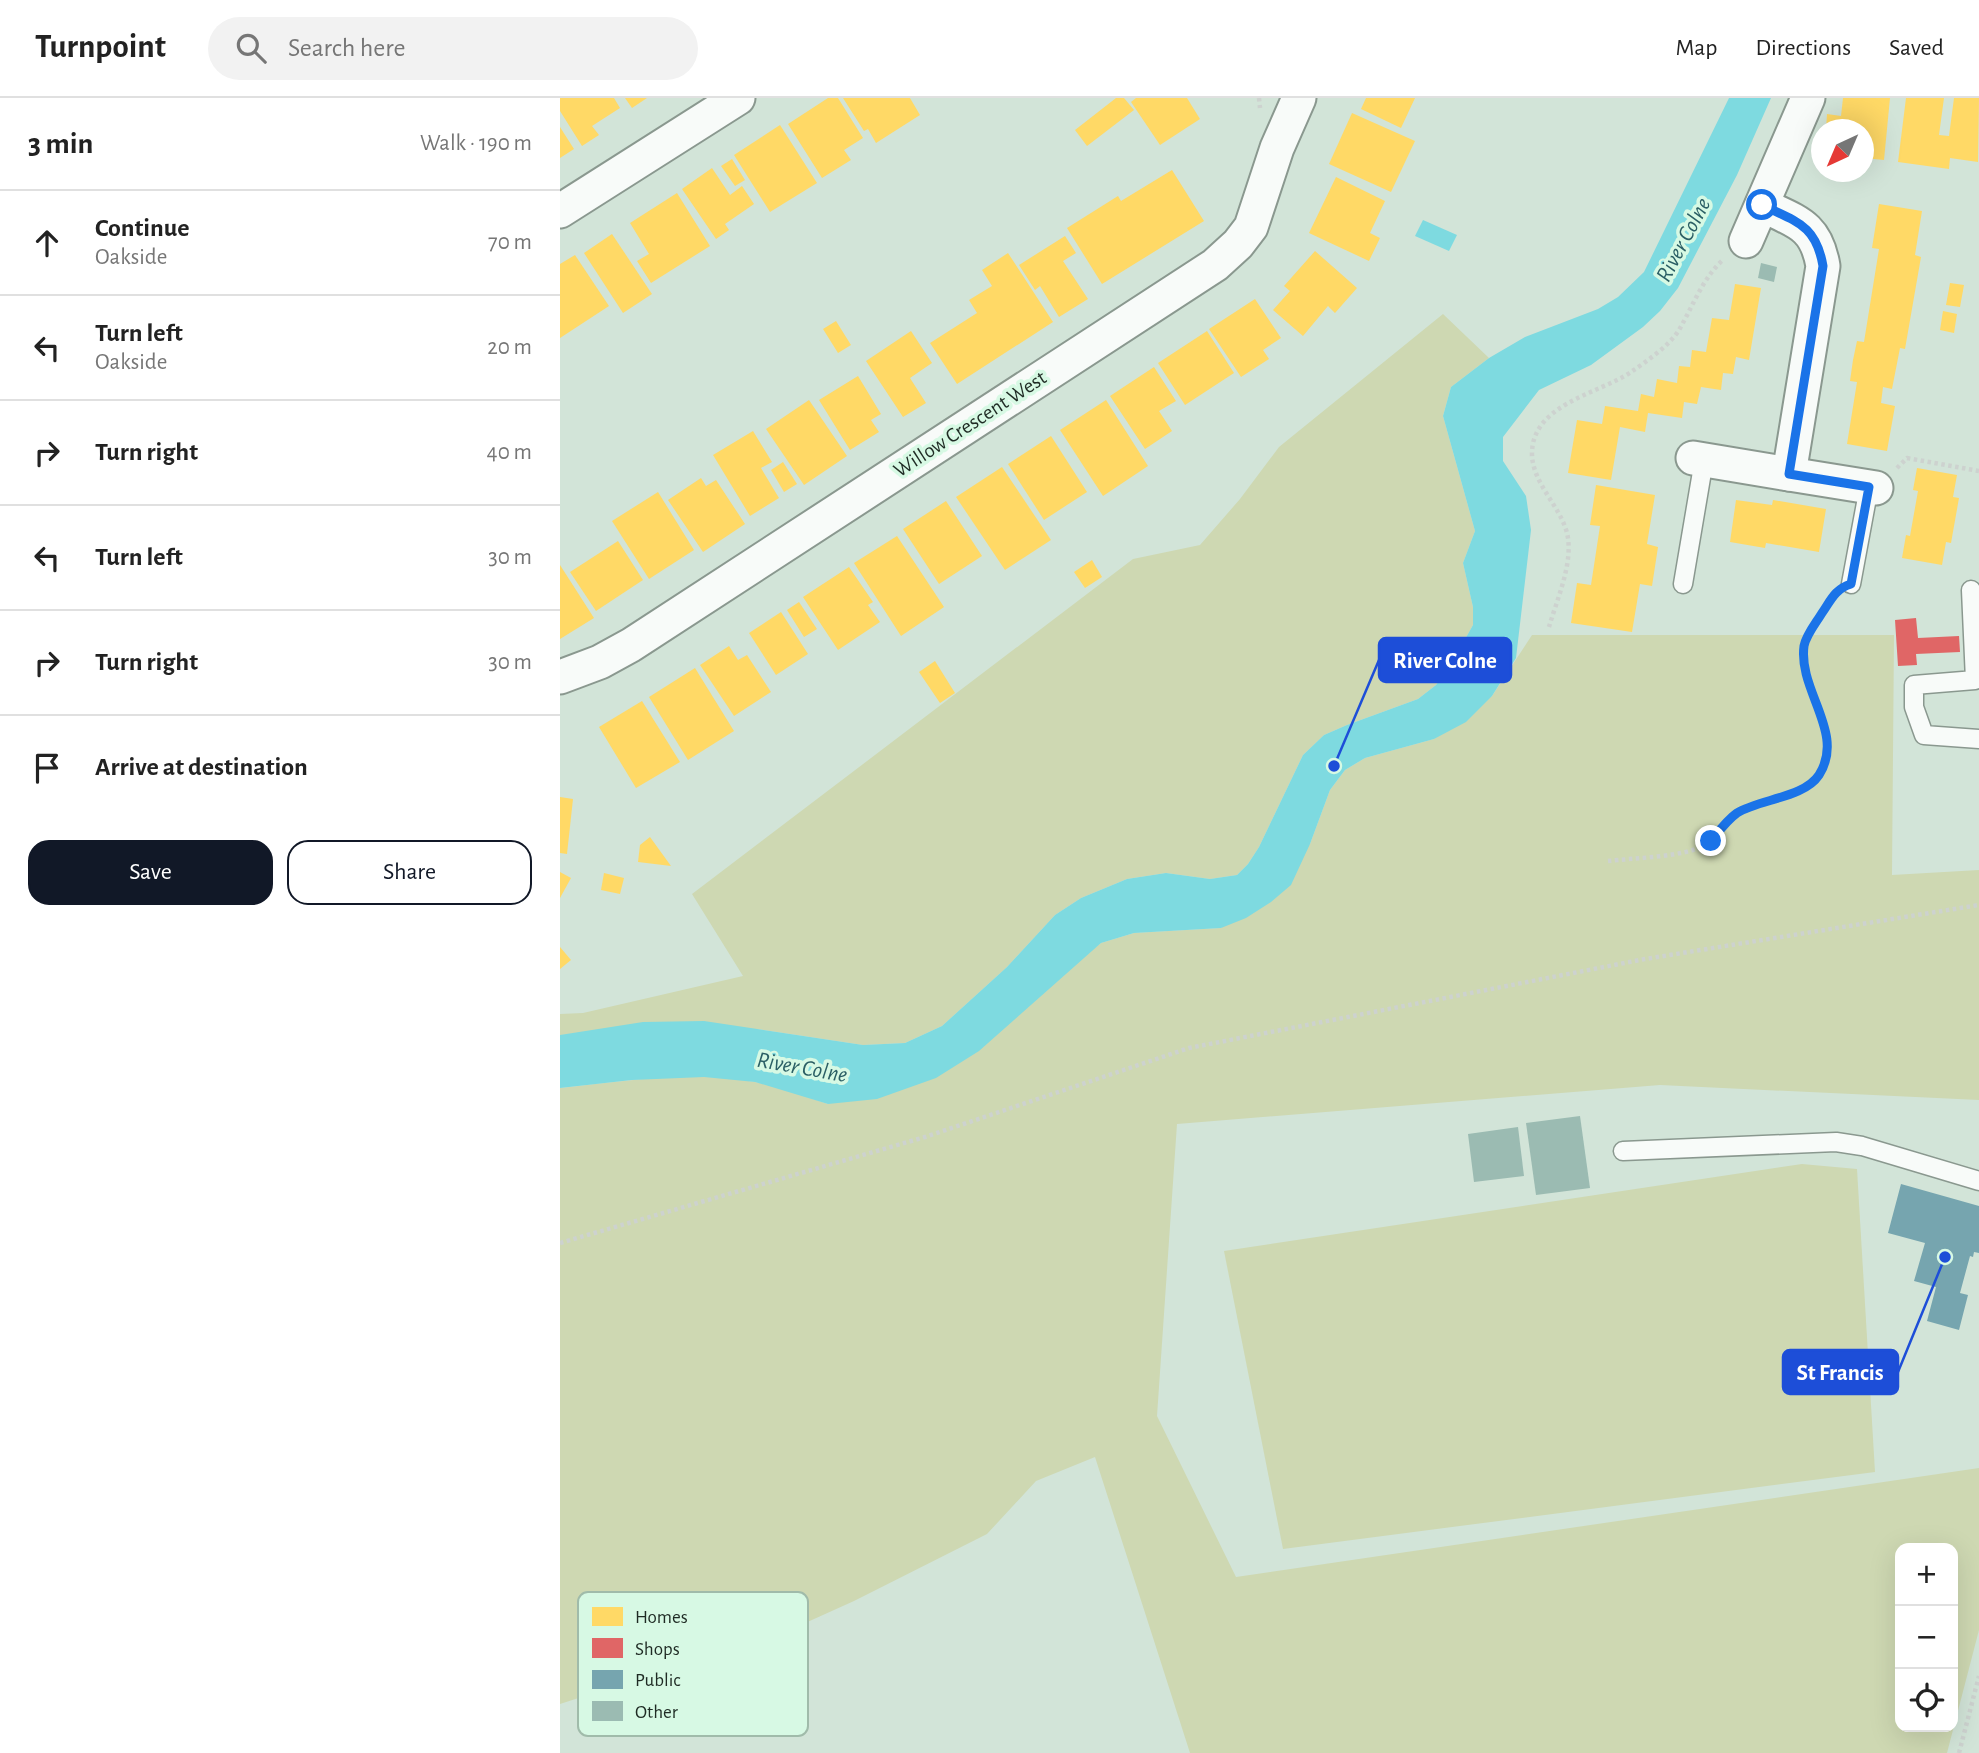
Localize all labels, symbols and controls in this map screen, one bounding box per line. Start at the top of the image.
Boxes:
search box [208,17,698,80]
icon: search [232,29,270,67]
text: Turnpoint [35,31,166,64]
text: Search here [288,35,406,61]
text: Map [1675,36,1717,60]
text: Directions [1755,36,1851,60]
text: Saved [1889,36,1944,60]
north arrow [1811,119,1874,182]
text: 3 min [28,129,93,159]
text: Walk · 190 m [420,132,532,155]
route start [1746,189,1777,220]
water label: River Colne [1652,194,1716,286]
text: Continue [95,215,190,241]
icon: ahead [28,224,66,262]
text: 70 m [488,231,532,254]
text: Oakside [95,246,167,269]
text: Turn left [95,320,183,346]
icon: left [28,329,66,367]
text: 20 m [487,336,532,359]
text: Oakside [95,351,167,374]
street label: Willow Crescent West [890,367,1050,481]
icon: right [28,434,66,472]
text: Turn right [95,439,198,465]
text: 40 m [487,441,532,464]
icon: left [28,539,66,577]
text: Turn left [95,544,183,570]
text: 30 m [488,546,532,569]
callout: River Colne [1379,638,1511,682]
icon: right [28,644,66,682]
text: Turn right [95,649,198,675]
text: River Colne [1393,650,1497,673]
text: 30 m [488,651,532,674]
icon: arrive [28,749,66,787]
text: Arrive at destination [95,754,308,780]
route end [1695,825,1726,856]
button: Save [28,840,273,905]
button: Share [287,840,532,905]
water label: River Colne [755,1049,849,1087]
callout: St Francis [1783,1350,1898,1394]
text: St Francis [1796,1362,1884,1385]
map controls [1895,1543,1958,1732]
button: + [1895,1543,1958,1606]
legend [578,1592,808,1736]
button: − [1895,1606,1958,1669]
text: Homes [635,1608,688,1627]
text: Shops [635,1640,680,1659]
button: locate [1895,1669,1958,1732]
text: Public [635,1671,681,1690]
text: Other [635,1703,678,1722]

